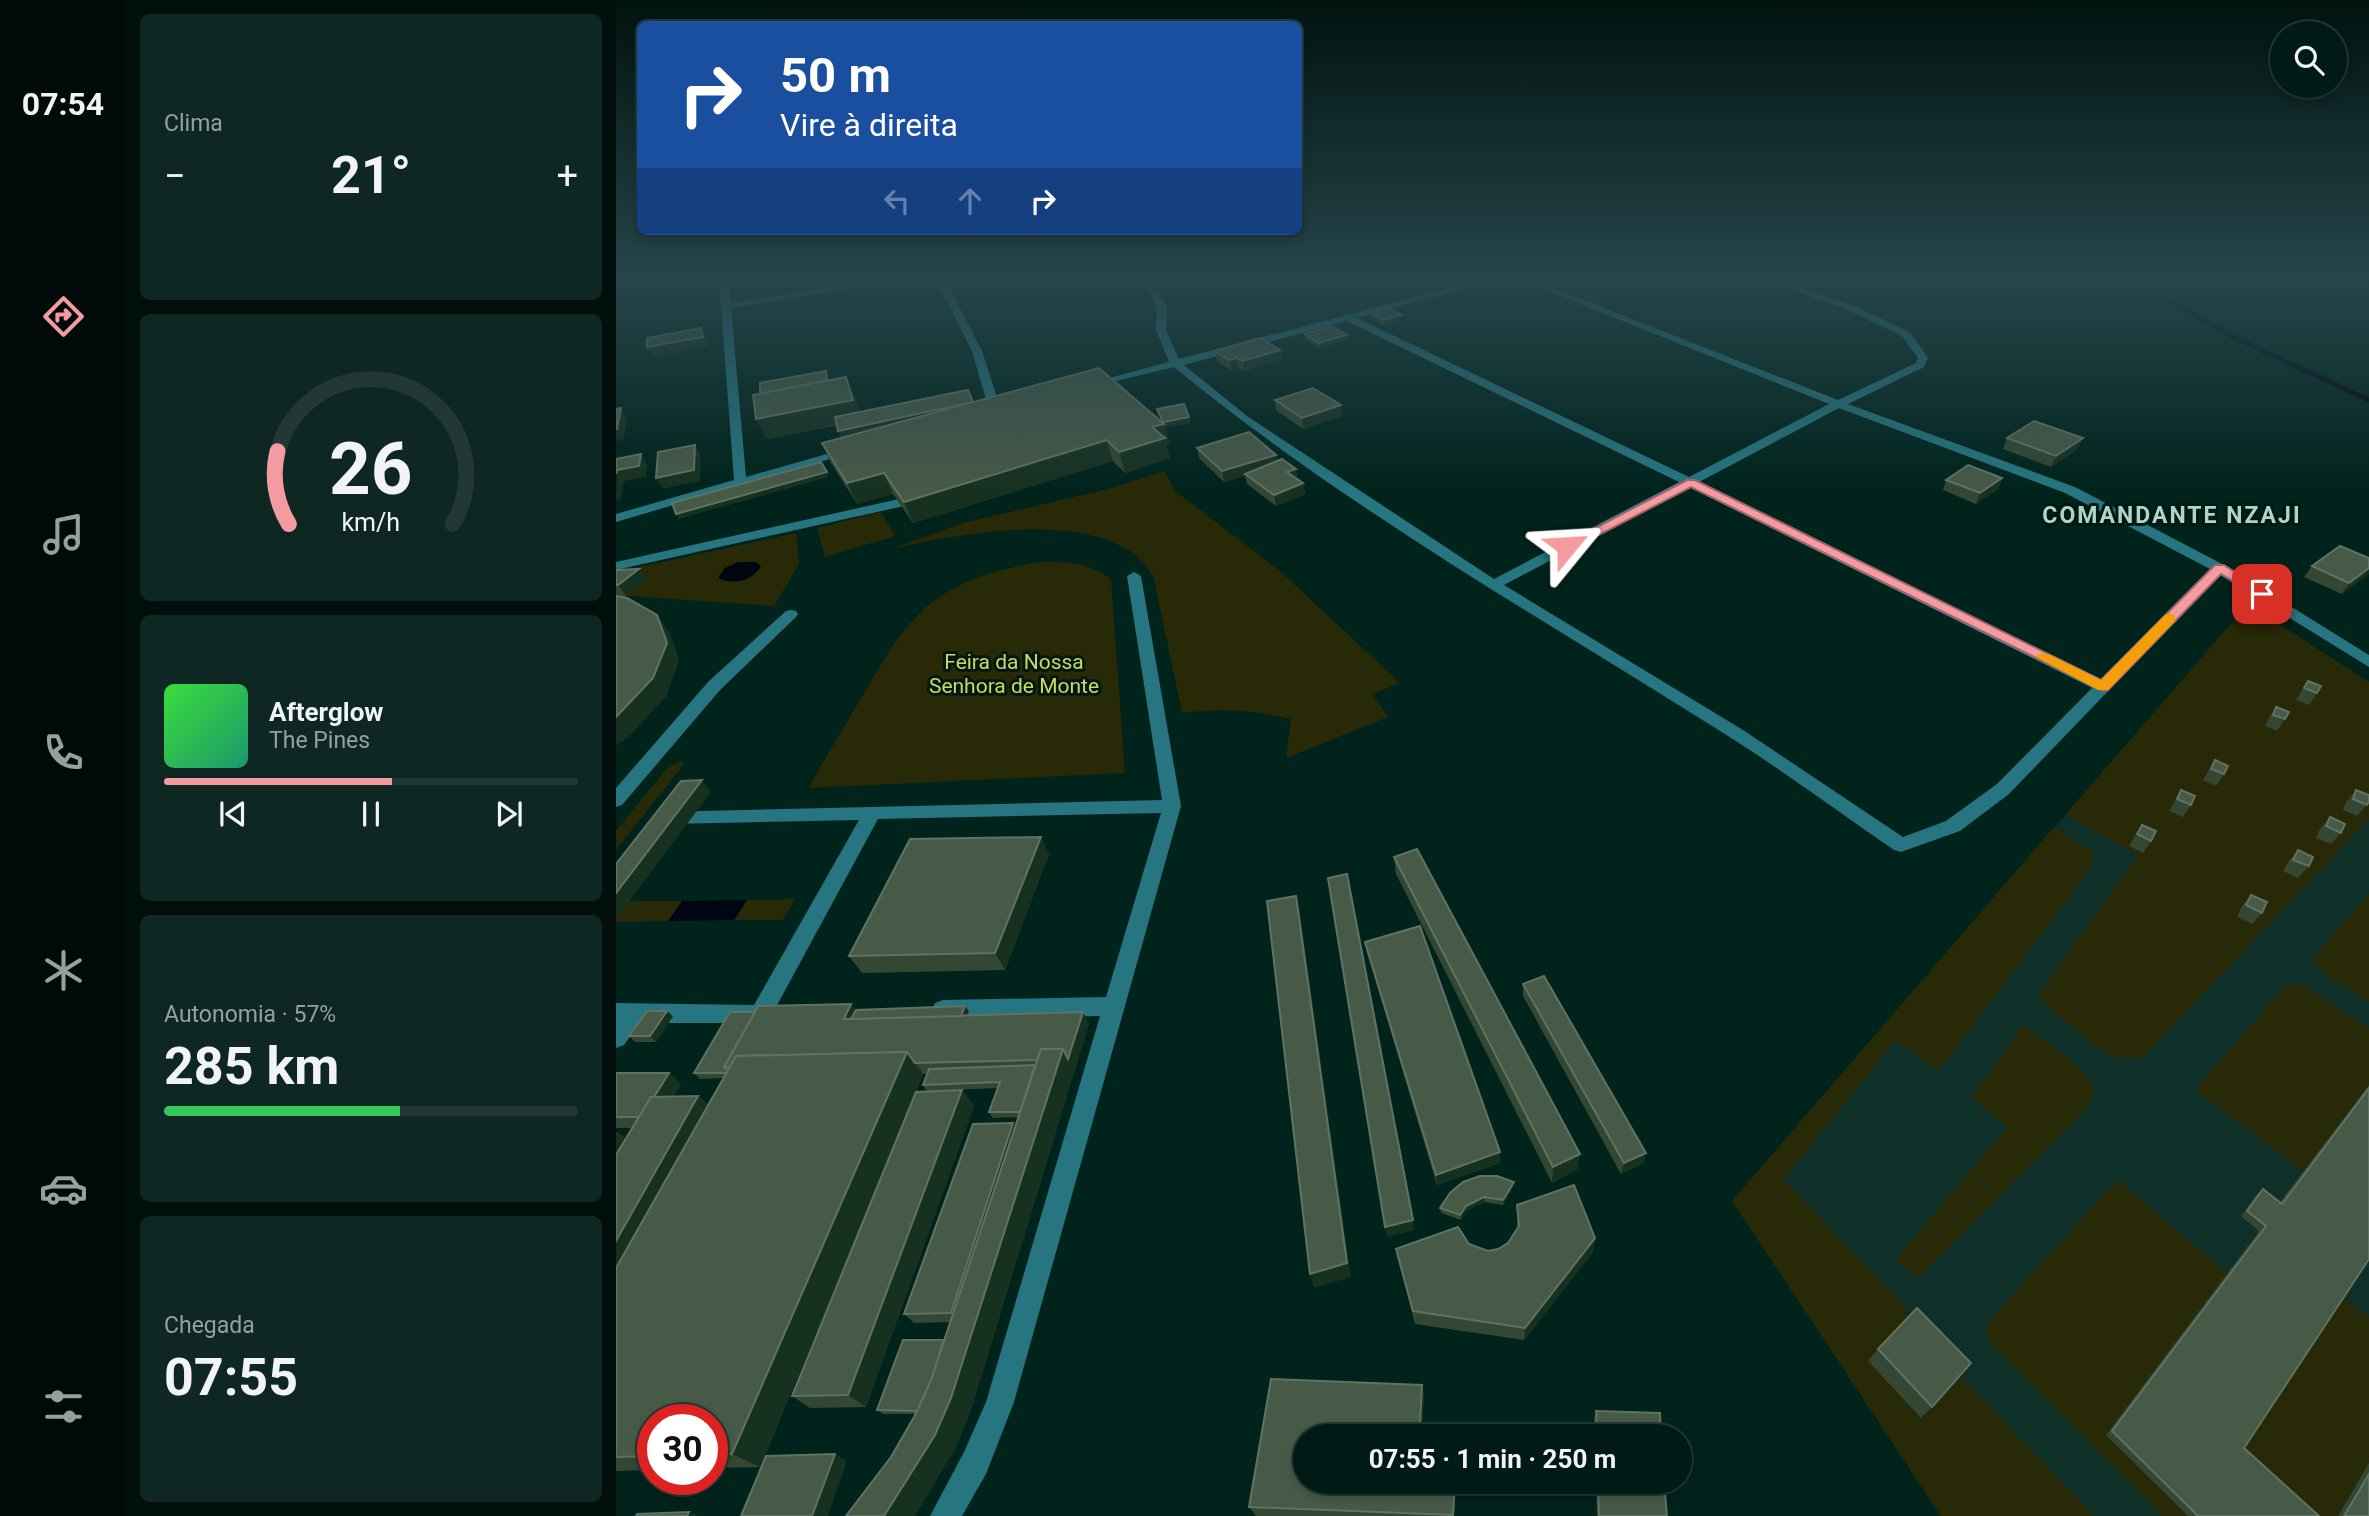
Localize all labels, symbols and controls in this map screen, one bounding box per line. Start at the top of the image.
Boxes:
map controls [2270,21,2347,98]
button: search [2270,21,2347,98]
text: 50 m [780,47,891,104]
icon: right [665,49,756,140]
text: 07:54 [22,85,104,123]
text: Vire à direita [780,106,958,144]
text: Clima [164,110,223,137]
text: 21° [331,145,411,206]
text: − [164,154,186,198]
text: + [556,154,578,198]
icon: left [878,182,916,220]
icon: ahead [951,182,989,220]
icon: right [1024,182,1062,220]
icon: directions [39,292,88,341]
text: 26 [329,426,413,512]
district label: COMANDANTE NZAJI [2042,502,2302,529]
text: km/h [342,507,400,536]
position arrow [1530,509,1604,583]
icon: music [39,510,88,559]
pin [2232,564,2292,624]
icon: arrive [2243,575,2281,613]
park label: Feira da Nossa Senhora de Monte [929,650,1099,698]
text: Afterglow [269,697,383,727]
text: The Pines [269,727,370,754]
icon: phone [39,728,88,777]
icon: previous [214,795,252,833]
icon: pause [352,795,390,833]
icon: next [490,795,528,833]
icon: climate [39,946,88,995]
text: Autonomia · 57% [164,1001,336,1028]
text: 285 km [164,1036,339,1097]
icon: car [39,1164,88,1213]
text: Chegada [164,1312,255,1339]
text: 07:55 [164,1347,298,1408]
icon: filters [39,1382,88,1431]
speed limit sign: 30 [637,1404,728,1495]
text: 07:55 · 1 min · 250 m [1369,1444,1616,1474]

